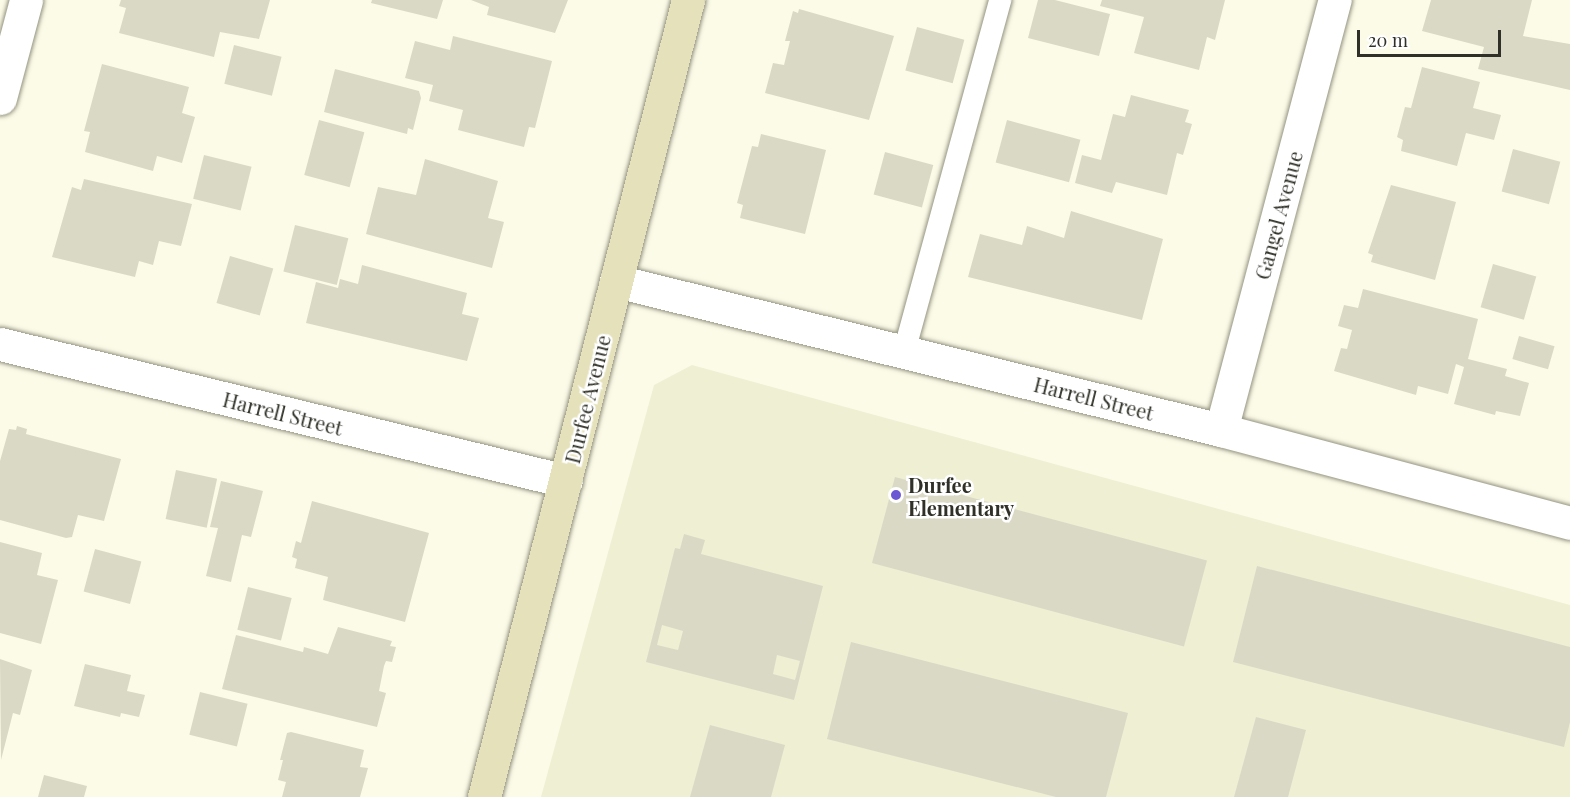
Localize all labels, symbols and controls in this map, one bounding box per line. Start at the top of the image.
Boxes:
scale bar [1360,18,1504,56]
text: 20 m [1368,28,1408,52]
street label: Gangel Avenue [1249,148,1307,282]
street label: Durfee Avenue [559,332,615,466]
street label: Harrell Street [1032,372,1156,424]
street label: Harrell Street [221,387,345,439]
place label: Durfee Elementary [908,472,1014,519]
marker: Durfee Elementary [889,488,903,502]

